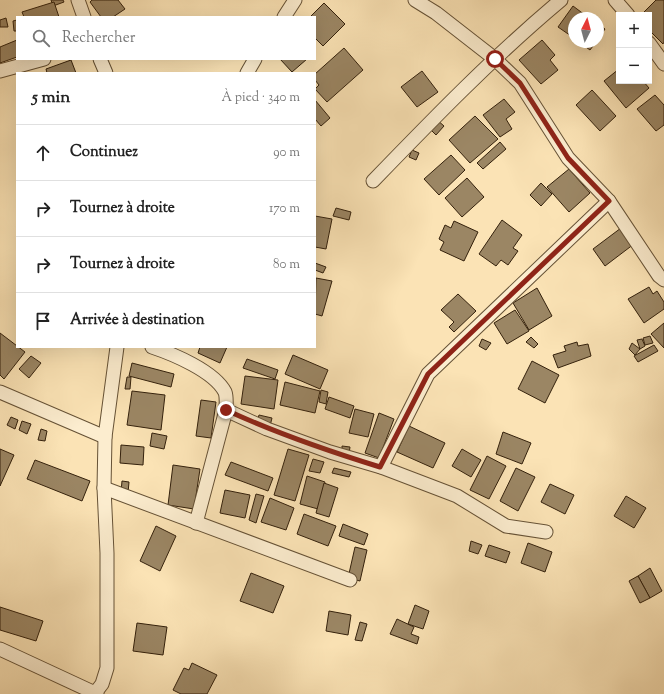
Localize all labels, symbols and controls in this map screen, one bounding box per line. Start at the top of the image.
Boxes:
north arrow [568,12,604,48]
map controls [616,12,652,84]
button: + [616,12,652,48]
search box [16,16,316,60]
icon: search [30,27,52,49]
text: Rechercher [62,28,135,49]
button: − [616,48,652,84]
route start [486,50,504,68]
text: 5 min [32,86,70,110]
text: À pied · 340 m [222,89,300,107]
icon: ahead [32,142,54,164]
text: Continuez [70,142,138,163]
text: 90 m [273,144,300,162]
icon: right [32,198,54,220]
text: Tournez à droite [70,198,175,219]
text: 170 m [269,200,300,218]
icon: right [32,254,54,276]
text: Tournez à droite [70,254,175,275]
text: 80 m [273,256,300,274]
icon: arrive [32,310,54,332]
text: Arrivée à destination [70,310,205,331]
route end [217,401,235,419]

